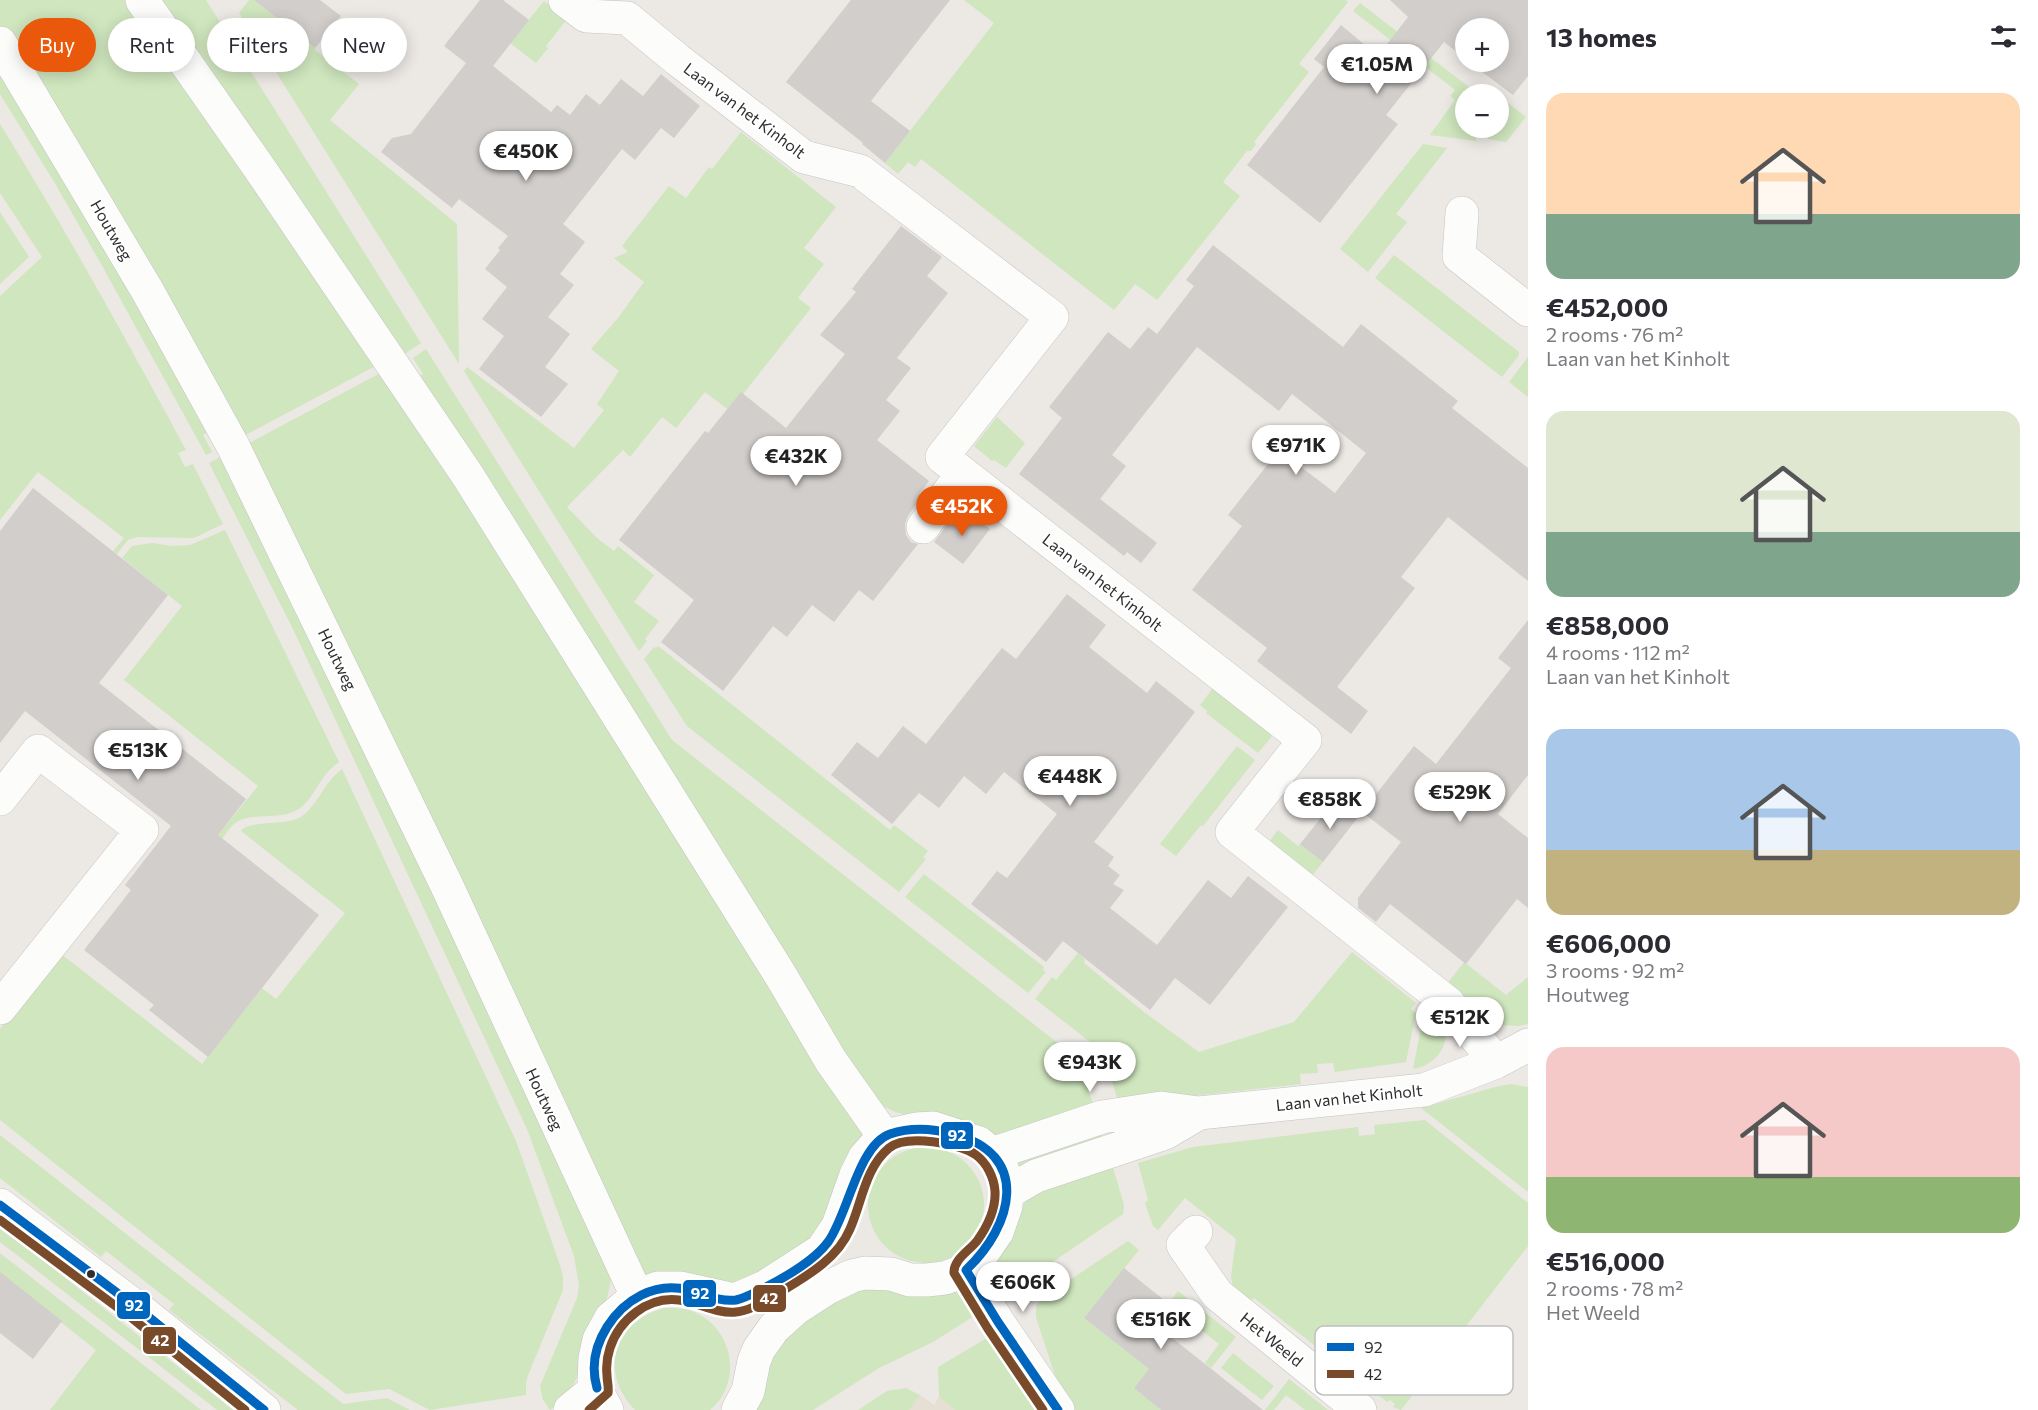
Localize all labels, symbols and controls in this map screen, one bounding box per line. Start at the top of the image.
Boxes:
chip: Buy [18,18,96,72]
chip: Rent [108,18,195,72]
chip: Filters [207,18,309,72]
chip: New [321,18,407,72]
map controls [1455,18,1509,138]
button: + [1455,18,1509,72]
icon: filters [1987,20,2020,53]
text: 13 homes [1546,21,1657,52]
pin: €1.05M [1328,44,1426,95]
text: €1.05M [1341,51,1413,75]
street label: Laan van het Kinholt [680,58,810,162]
button: − [1455,84,1509,138]
pin: €450K [484,131,568,182]
icon: home [1729,132,1837,240]
text: €450K [493,138,559,162]
street label: Houtweg [87,196,137,264]
text: €452,000 [1546,291,1668,322]
text: 2 rooms · 76 m² [1546,322,1683,346]
text: Laan van het Kinholt [1546,346,1730,370]
pin: €971K [1254,425,1338,476]
text: €971K [1266,432,1326,456]
pin: €432K [754,436,838,487]
text: €432K [764,443,828,467]
icon: home [1729,450,1837,558]
pin: €452K [920,486,1004,537]
text: €452K [930,493,994,517]
street label: Laan van het Kinholt [1039,529,1167,635]
text: €858,000 [1546,609,1669,640]
street label: Houtweg [315,625,361,693]
text: 4 rooms · 112 m² [1546,640,1690,664]
text: Laan van het Kinholt [1546,664,1730,688]
pin: €513K [96,730,180,781]
text: €513K [108,737,168,761]
pin: €448K [1028,756,1112,807]
text: €448K [1038,763,1102,787]
icon: home [1729,768,1837,876]
pin: €529K [1418,772,1502,823]
pin: €858K [1288,779,1372,830]
text: €529K [1428,779,1492,803]
text: €858K [1298,786,1362,810]
text: €606,000 [1546,927,1671,958]
text: 3 rooms · 92 m² [1546,958,1684,982]
text: Houtweg [1546,982,1629,1006]
pin: €512K [1418,997,1502,1048]
text: €512K [1430,1004,1490,1028]
pin: €943K [1048,1042,1132,1093]
text: €943K [1058,1049,1122,1073]
street label: Houtweg [522,1065,568,1134]
street label: Laan van het Kinholt [1275,1080,1424,1114]
icon: home [1729,1086,1837,1194]
line badge: 92 [940,1121,974,1150]
text: 92 [948,1125,966,1144]
text: €516,000 [1546,1245,1665,1276]
pin: €606K [981,1262,1065,1313]
unlabelled marker [85,1268,97,1280]
text: €606K [990,1269,1056,1293]
text: 2 rooms · 78 m² [1546,1276,1683,1300]
line badge: 92 [682,1279,717,1308]
text: 92 [691,1283,709,1302]
line badge: 42 [752,1284,787,1313]
text: 42 [760,1288,778,1307]
line badge: 92 [116,1291,151,1320]
text: 92 [125,1295,143,1314]
pin: €516K [1119,1299,1203,1350]
text: Het Weeld [1546,1300,1640,1324]
text: €516K [1130,1306,1192,1330]
street label: Het Weeld [1237,1308,1307,1370]
line badge: 42 [142,1326,177,1355]
legend [1315,1326,1513,1395]
text: 42 [151,1330,169,1349]
text: 92 [1364,1337,1383,1356]
text: 42 [1364,1364,1382,1383]

